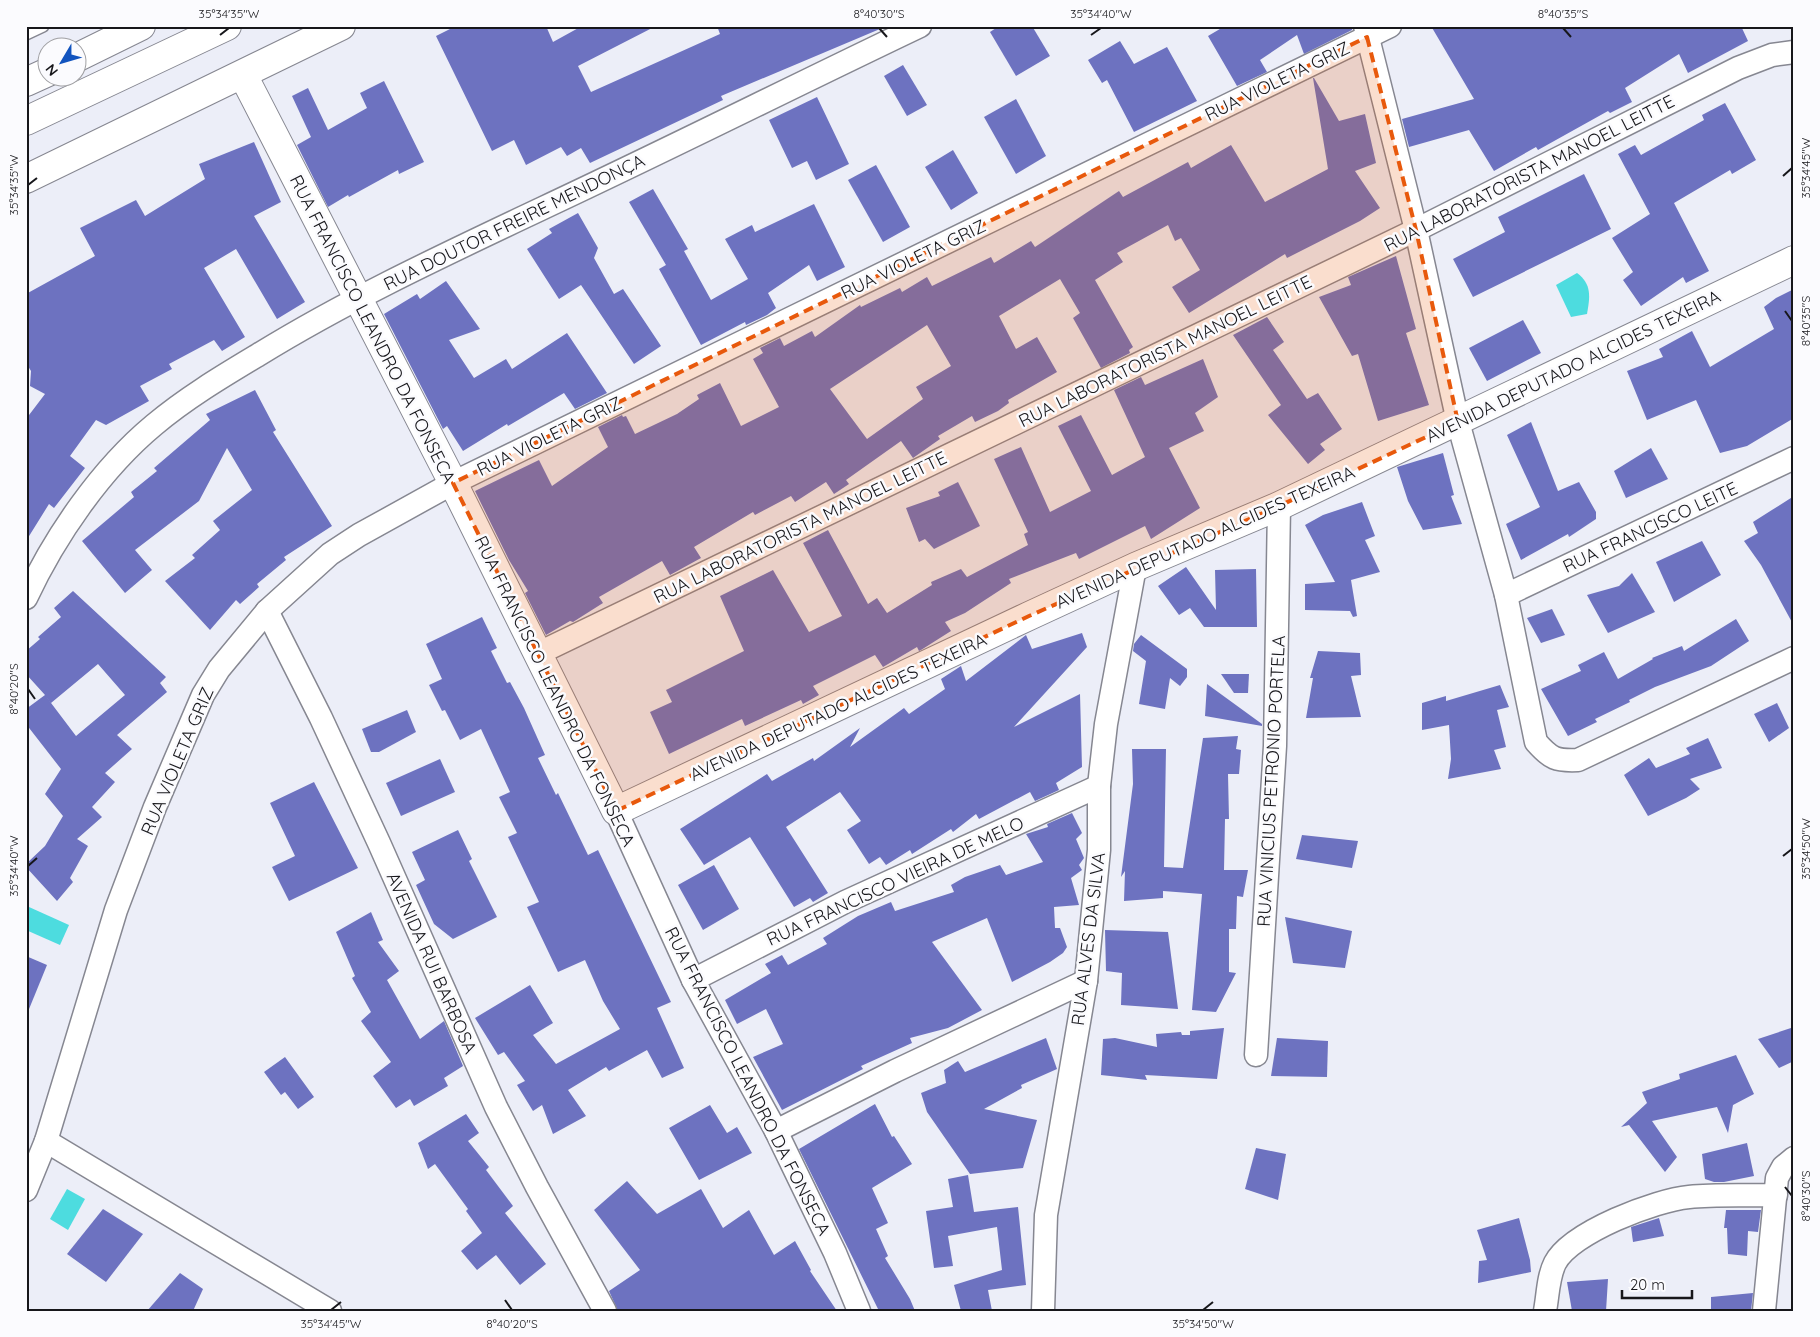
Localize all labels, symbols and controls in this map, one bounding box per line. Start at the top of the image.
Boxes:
text: 35°34'35"W [199,6,260,21]
text: 8°40'30"S [853,6,905,21]
text: 35°34'40"W [1070,6,1132,21]
text: 8°40'35"S [1538,6,1588,21]
street label: RUA VIOLETA GRIZ [1201,36,1353,126]
north arrow [38,38,88,88]
text: N [41,60,62,80]
street label: RUA LABORATORISTA MANOEL LEITTE [1380,89,1678,257]
text: 35°34'45"W [1798,137,1813,198]
street label: RUA DOUTOR FREIRE MENDONÇA [380,148,649,295]
text: 35°34'35"W [6,154,21,215]
street label: RUA FRANCISCO LEANDRO DA FONSECA [285,171,461,487]
street label: RUA VIOLETA GRIZ [837,214,989,304]
street label: RUA LABORATORISTA MANOEL LEITTE [1015,270,1315,432]
street label: AVENIDA DEPUTADO ALCIDES TEXEIRA [1422,284,1724,448]
text: 8°40'35"S [1798,296,1813,346]
street label: RUA VIOLETA GRIZ [473,391,625,481]
street label: RUA LABORATORISTA MANOEL LEITTE [650,446,950,608]
street label: AVENIDA DEPUTADO ALCIDES TEXEIRA [1052,460,1358,614]
street label: RUA FRANCISCO LEITE [1559,476,1741,578]
street label: RUA FRANCISCO LEANDRO DA FONSECA [469,532,641,851]
street label: AVENIDA DEPUTADO ALCIDES TEXEIRA [686,628,991,786]
street label: RUA VINICIUS PETRONIO PORTELA [1252,634,1290,927]
text: 8°40'20"S [6,663,21,715]
street label: RUA VIOLETA GRIZ [135,684,219,838]
street label: RUA FRANCISCO VIEIRA DE MELO [763,811,1027,951]
text: 35°34'50"W [1798,818,1813,880]
text: 35°34'40"W [6,835,21,897]
street label: RUA ALVES DA SILVA [1066,851,1110,1027]
street label: AVENIDA RUI BARBOSA [382,869,483,1058]
street label: RUA FRANCISCO LEANDRO DA FONSECA [660,923,836,1239]
text: 8°40'30"S [1798,1170,1813,1222]
scale bar [1622,1267,1692,1299]
text: 20 m [1630,1275,1665,1294]
text: 35°34'45"W [301,1316,362,1331]
text: 8°40'20"S [486,1316,538,1331]
text: 35°34'50"W [1172,1316,1234,1331]

